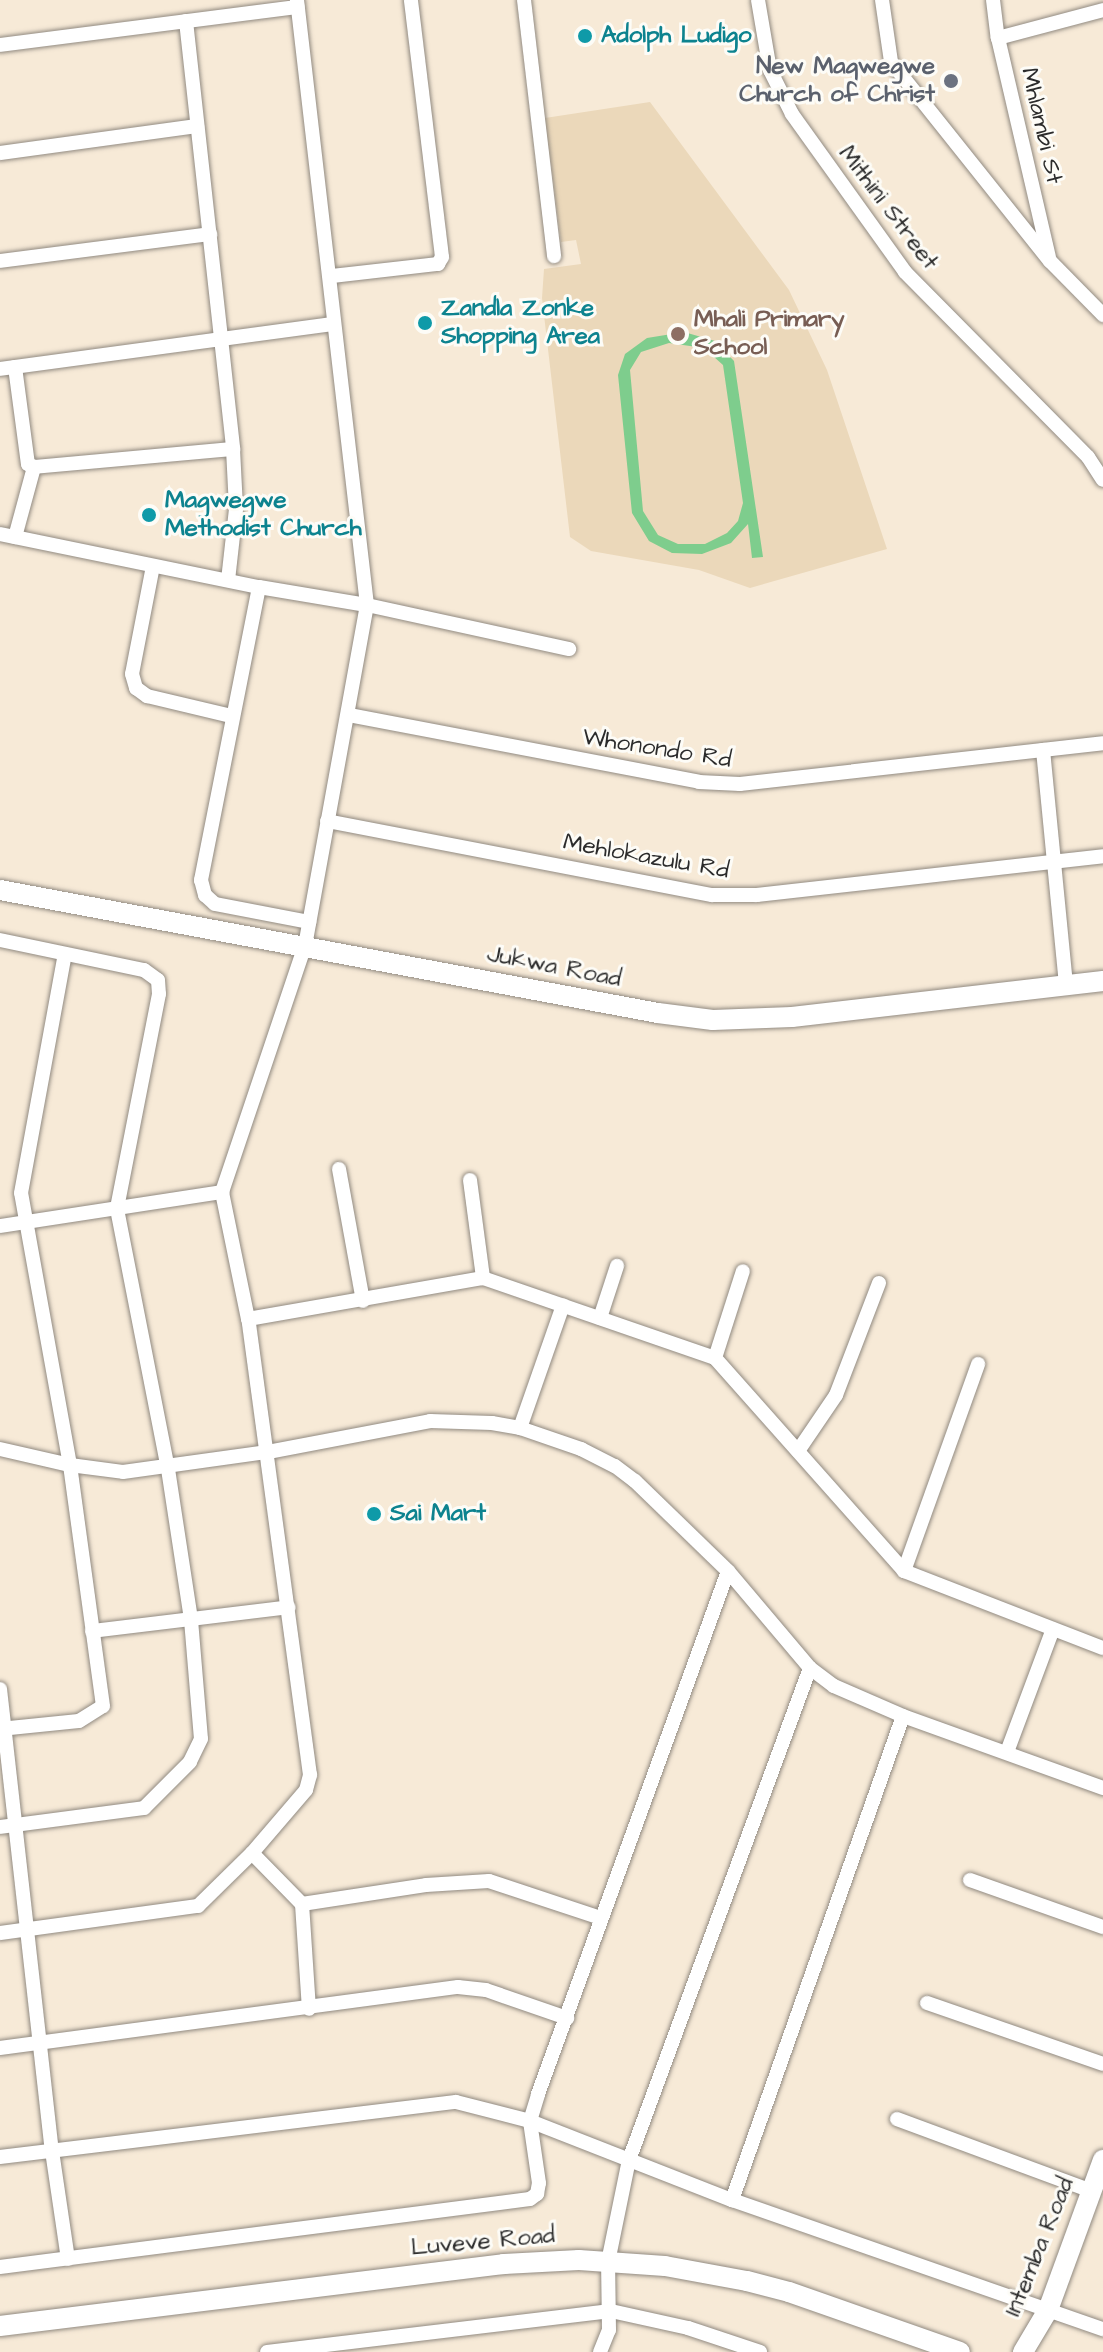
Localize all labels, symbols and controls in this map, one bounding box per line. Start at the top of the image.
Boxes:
place label: Adolph Ludigo [601,22,751,50]
marker: Adolph Ludigo [576,27,594,45]
place label: New Magwegwe Church of Christ [739,53,935,109]
street label: Mhlambi St [1014,65,1068,187]
marker: New Magwegwe Church of Christ [942,72,960,90]
street label: Mithini Street [832,140,944,276]
place label: Zandla Zonke Shopping Area [441,295,600,351]
place label: Mhali Primary School [694,306,844,362]
marker: Zandla Zonke Shopping Area [416,314,434,332]
marker: Mhali Primary School [669,325,687,343]
place label: Magwegwe Methodist Church [165,487,362,543]
marker: Magwegwe Methodist Church [140,506,158,524]
street label: Whonondo Rd [581,723,733,775]
street label: Mehlokazulu Rd [561,828,731,886]
street label: Jukwa Road [485,940,623,994]
place label: Sai Mart [390,1500,486,1528]
marker: Sai Mart [365,1505,383,1523]
street label: Intemba Road [999,2173,1081,2321]
street label: Luveve Road [410,2221,556,2263]

